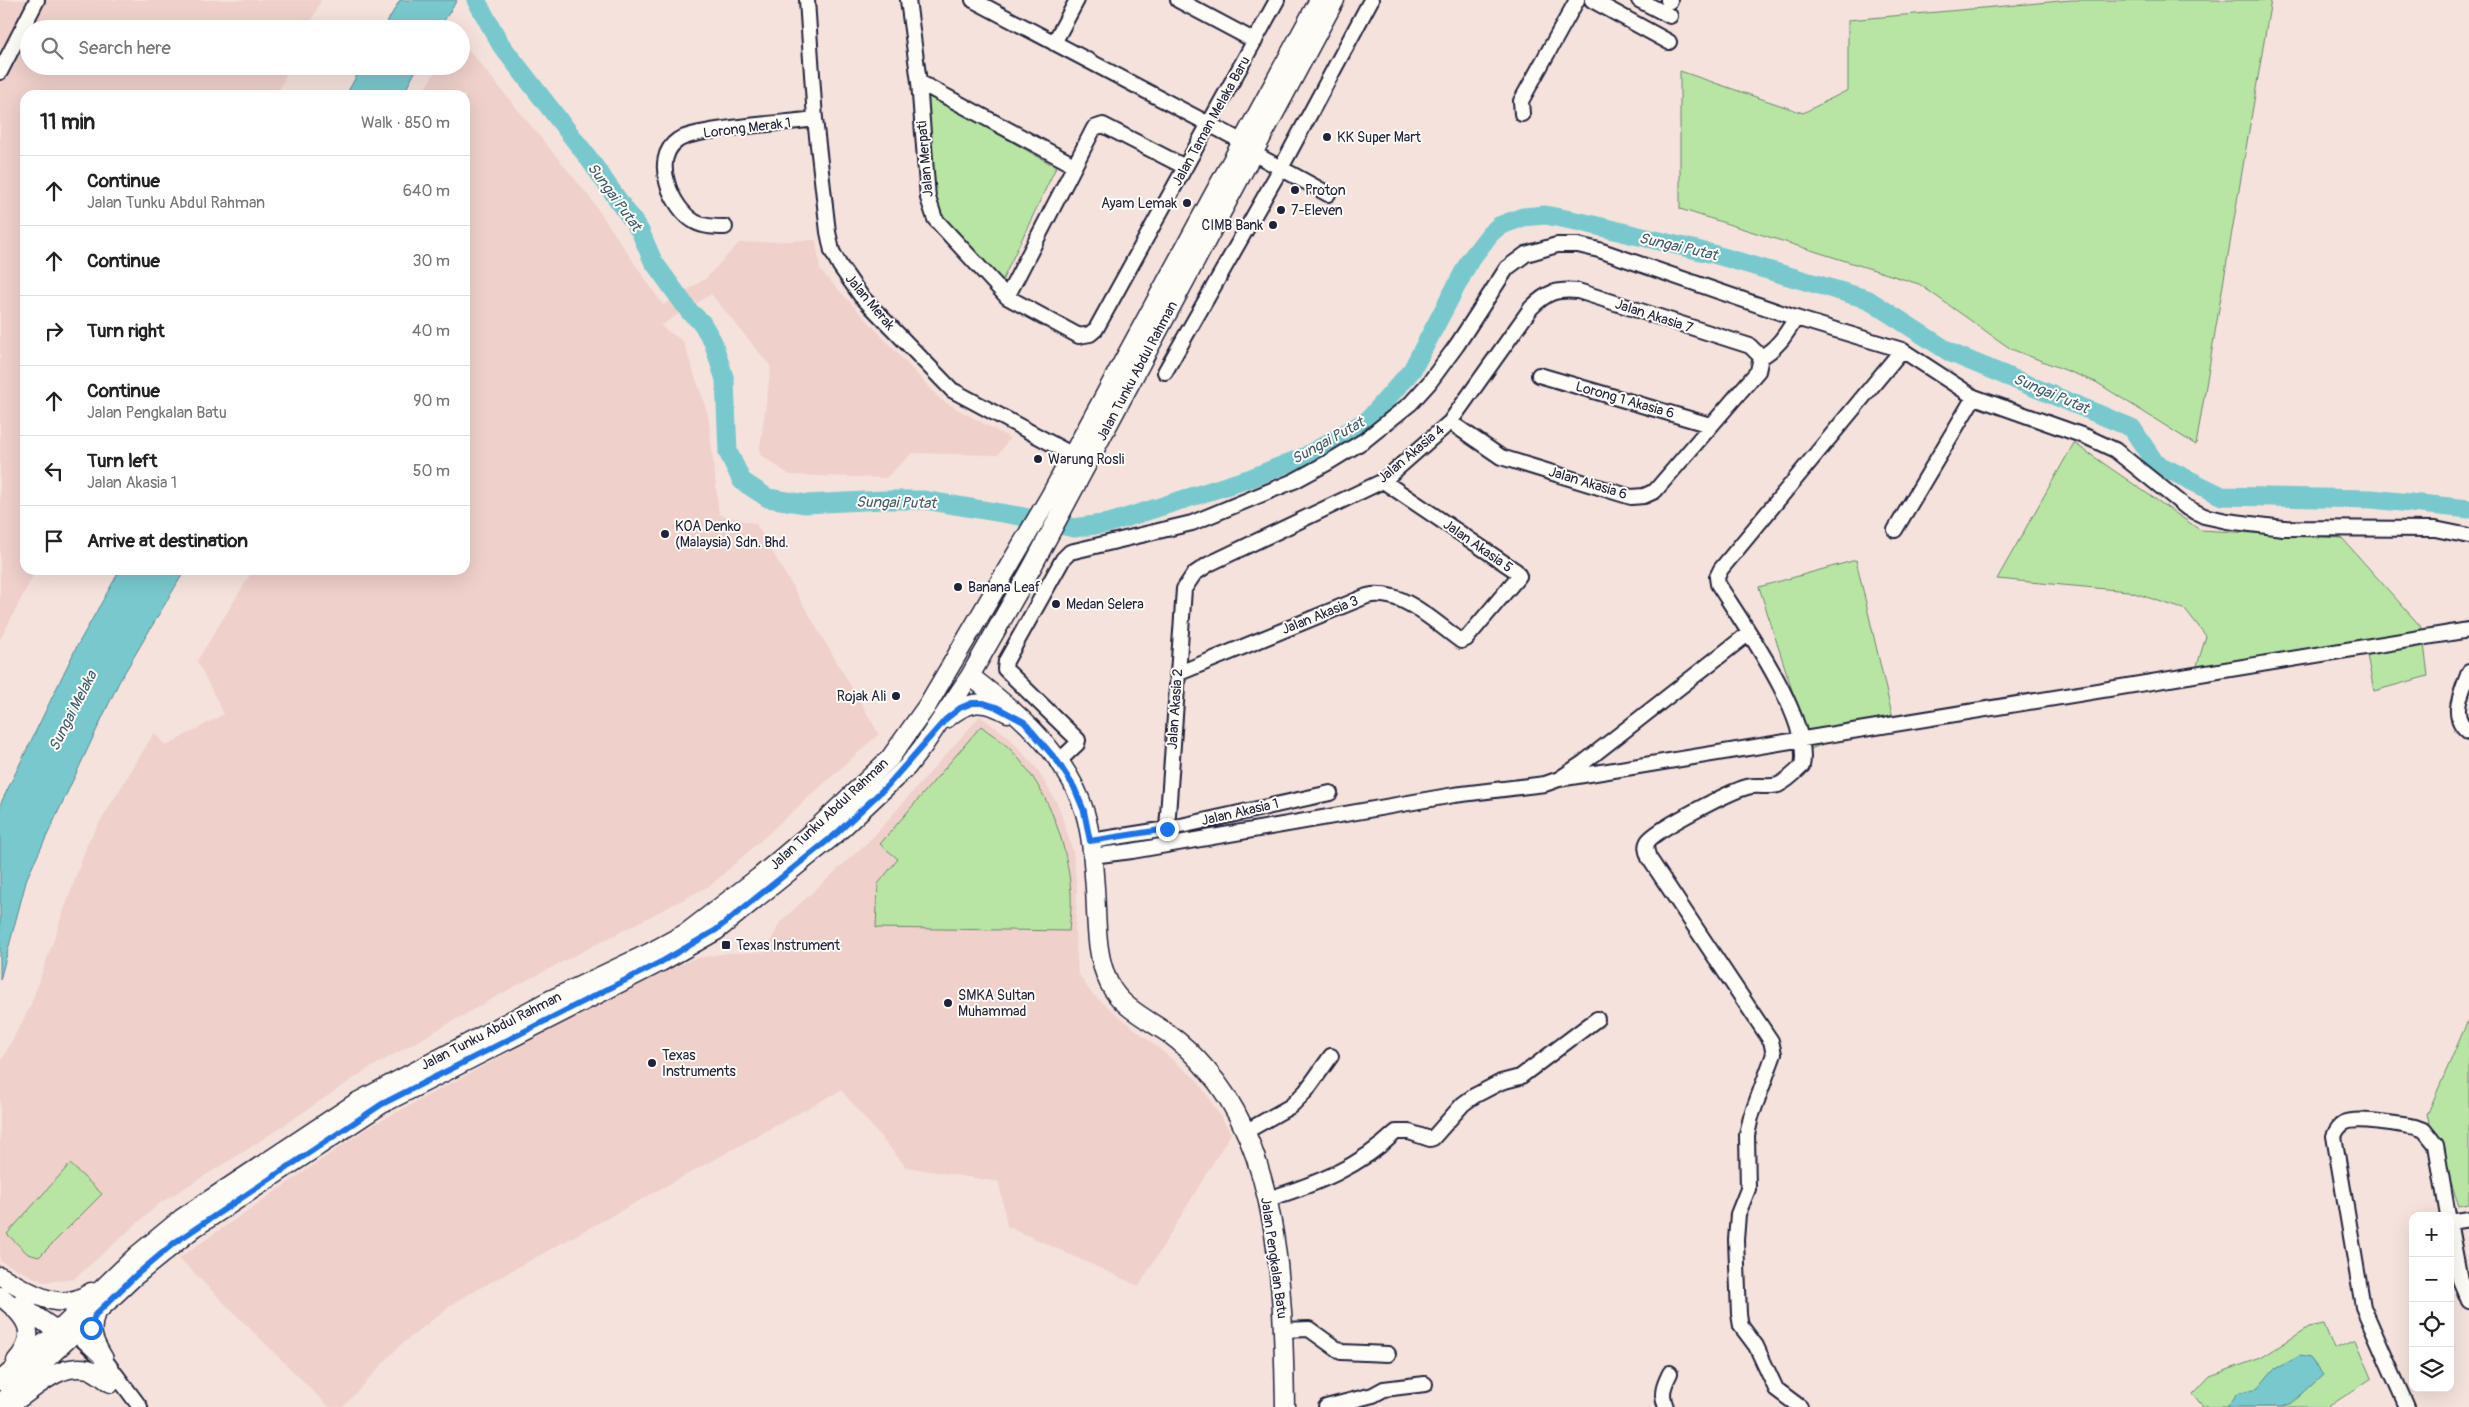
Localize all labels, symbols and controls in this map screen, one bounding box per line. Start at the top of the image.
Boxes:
search box [20,20,470,75]
icon: search [38,34,66,62]
text: Search here [78,36,171,60]
street label: Jalan Taman Melaka Baru [1168,53,1254,189]
text: 11 min [40,109,95,136]
text: Walk · 850 m [361,113,450,133]
street label: Lorong Merak 1 [702,114,792,142]
street label: Jalan Merpati [913,120,937,198]
place label: KK Super Mart [1337,129,1421,146]
marker: KK Super Mart [1321,131,1333,143]
water label: Sungai Putat [583,159,646,236]
text: Continue [87,169,160,193]
icon: ahead [40,177,68,205]
text: 640 m [403,181,450,201]
place label: Proton [1305,182,1346,199]
marker: Proton [1289,184,1301,196]
text: Jalan Tunku Abdul Rahman [87,193,265,213]
place label: Ayam Lemak [1101,195,1177,212]
marker: Ayam Lemak [1181,197,1193,209]
place label: 7-Eleven [1291,202,1343,219]
marker: 7-Eleven [1275,204,1287,216]
place label: CIMB Bank [1202,217,1263,234]
marker: CIMB Bank [1267,219,1279,231]
water label: Sungai Putat [1637,229,1721,266]
icon: ahead [40,247,68,275]
text: Continue [87,249,160,273]
text: 30 m [412,251,450,271]
street label: Jalan Merak [842,271,898,334]
street label: Jalan Akasia 7 [1613,295,1696,337]
street label: Jalan Tunku Abdul Rahman [1093,298,1181,444]
icon: right [40,317,68,345]
text: Turn right [87,319,165,343]
text: 40 m [412,321,450,341]
water label: Sungai Putat [2011,370,2093,419]
street label: Lorong 1 Akasia 6 [1574,378,1676,422]
text: Continue [87,379,160,403]
icon: ahead [40,387,68,415]
text: 90 m [413,391,450,411]
text: Jalan Pengkalan Batu [87,403,227,423]
water label: Sungai Putat [1289,412,1369,469]
street label: Jalan Akasia 4 [1374,421,1448,487]
text: Turn left [87,449,157,473]
place label: Warung Rosli [1048,451,1125,468]
marker: Warung Rosli [1032,453,1044,465]
icon: left [40,457,68,485]
text: 50 m [413,461,450,481]
street label: Jalan Akasia 6 [1547,463,1629,503]
text: Jalan Akasia 1 [87,473,177,493]
water label: Sungai Putat [856,493,938,513]
street label: Jalan Akasia 5 [1440,516,1516,576]
place label: KOA Denko (Malaysia) Sdn. Bhd. [675,518,789,551]
icon: arrive [40,527,68,555]
marker: KOA Denko (Malaysia) Sdn. Bhd. [659,528,671,540]
text: Arrive at destination [87,529,248,553]
place label: Banana Leaf [968,579,1041,596]
marker: Banana Leaf [952,581,964,593]
street label: Jalan Akasia 3 [1279,592,1361,638]
place label: Medan Selera [1066,596,1144,613]
marker: Medan Selera [1050,598,1062,610]
water label: Sungai Melaka [45,667,102,754]
street label: Jalan Akasia 2 [1164,668,1186,750]
place label: Rojak Ali [837,688,887,705]
marker: Rojak Ali [890,690,902,702]
street label: Jalan Tunku Abdul Rahman [766,755,892,873]
street label: Jalan Akasia 1 [1200,795,1280,829]
route end [1156,818,1179,841]
place label: Texas Instrument [736,937,841,954]
marker: Texas Instrument [720,939,732,951]
place label: SMKA Sultan Muhammad [958,987,1035,1020]
street label: Jalan Tunku Abdul Rahman [418,988,564,1074]
marker: SMKA Sultan Muhammad [942,997,954,1009]
place label: Texas Instruments [662,1047,737,1080]
marker: Texas Instruments [646,1057,658,1069]
street label: Jalan Pengkalan Batu [1257,1196,1291,1320]
map controls [2409,1212,2454,1392]
button: + [2409,1212,2454,1257]
button: − [2409,1257,2454,1302]
button: locate [2409,1302,2454,1347]
route start [80,1317,103,1340]
button: layers [2409,1347,2454,1392]

